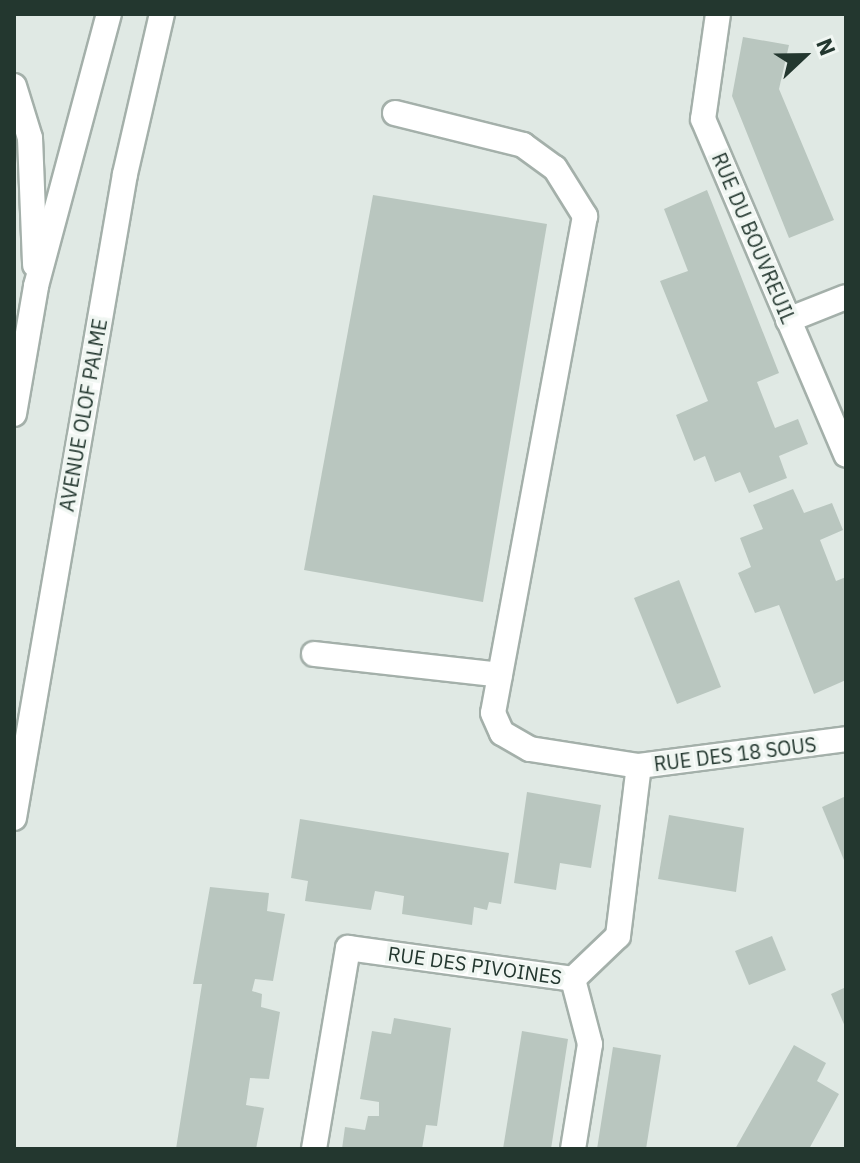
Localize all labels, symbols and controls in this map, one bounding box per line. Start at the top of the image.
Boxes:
north arrow [764,16,844,96]
text: N [810,34,843,60]
street label: RUE DU BOUVREUIL [707,149,801,327]
street label: AVENUE OLOF PALME [54,317,112,513]
street label: RUE DES 18 SOUS [652,732,818,776]
street label: RUE DES PIVOINES [386,941,564,989]

